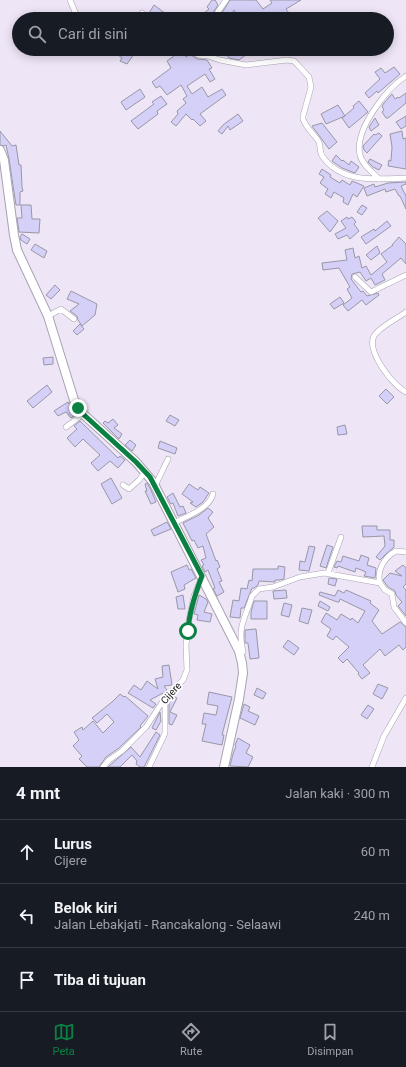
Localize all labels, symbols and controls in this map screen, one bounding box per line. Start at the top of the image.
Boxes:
search box [12,12,394,56]
icon: search [26,23,48,45]
text: Cari di sini [58,25,128,43]
route end [69,399,87,417]
route start [179,622,197,640]
street label: Cijere [158,680,184,706]
text: 4 mnt [16,783,60,803]
text: Jalan kaki · 300 m [285,786,390,801]
text: Lurus [54,835,92,853]
icon: ahead [16,841,38,863]
text: 60 m [361,844,390,859]
text: Cijere [54,853,87,868]
text: Belok kiri [54,899,117,917]
icon: left [16,905,38,927]
text: 240 m [353,908,390,923]
text: Jalan Lebakjati - Rancakalong - Selaawi [54,917,281,932]
icon: arrive [16,969,38,991]
text: Tiba di tujuan [54,971,146,989]
tab: Peta [53,1021,75,1058]
tab: Rute [180,1021,202,1058]
tab: Disimpan [307,1021,353,1058]

